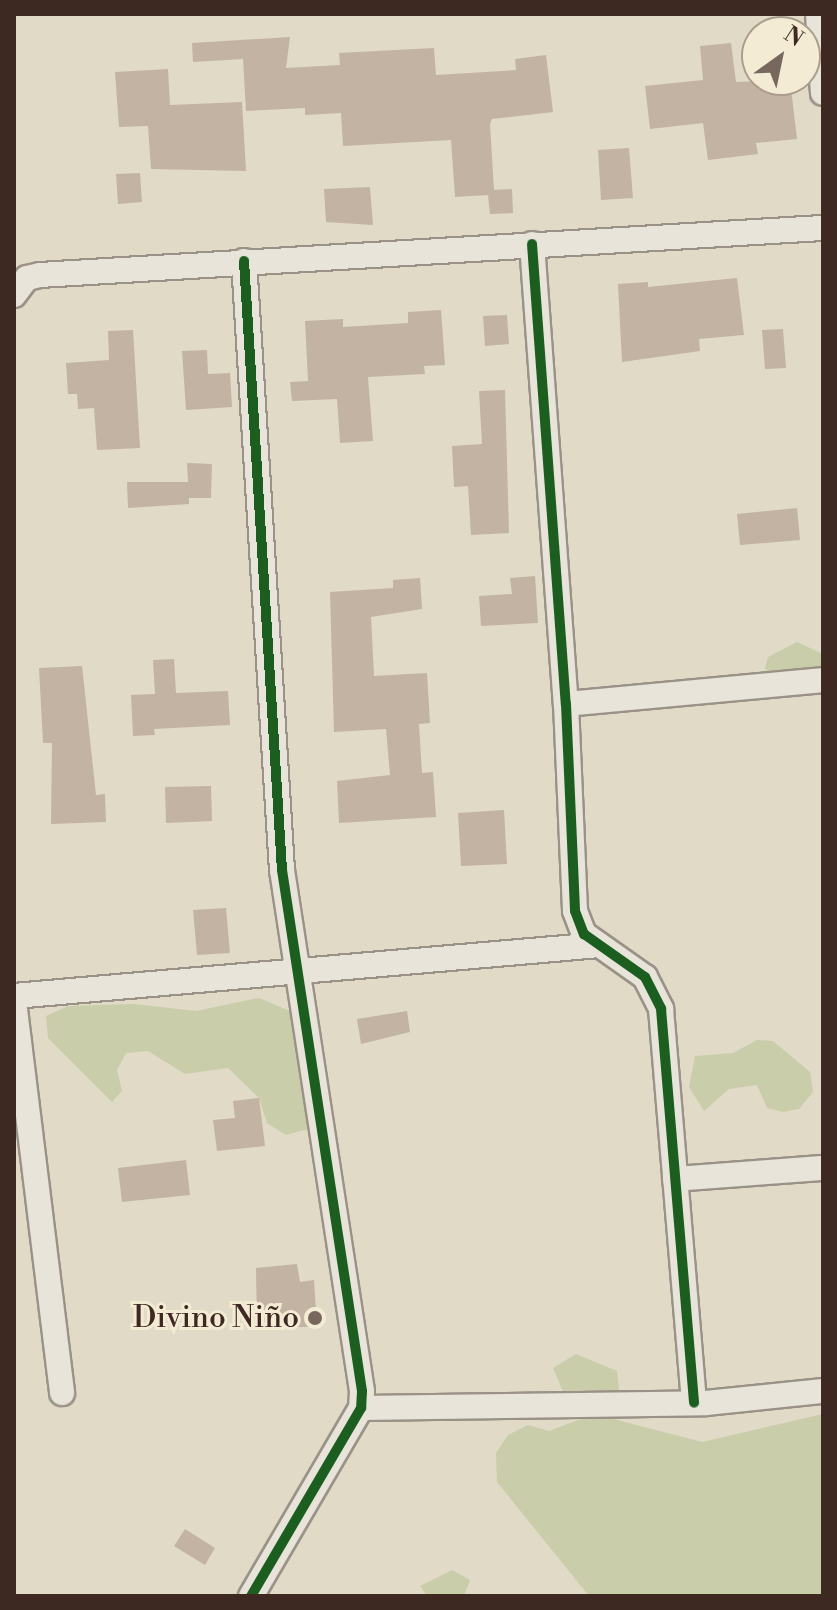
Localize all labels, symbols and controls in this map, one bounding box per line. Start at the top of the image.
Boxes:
north arrow [741,16,821,96]
text: N [779,21,808,53]
place label: Divino Niño [133,1300,299,1336]
marker: Divino Niño [306,1309,324,1327]

